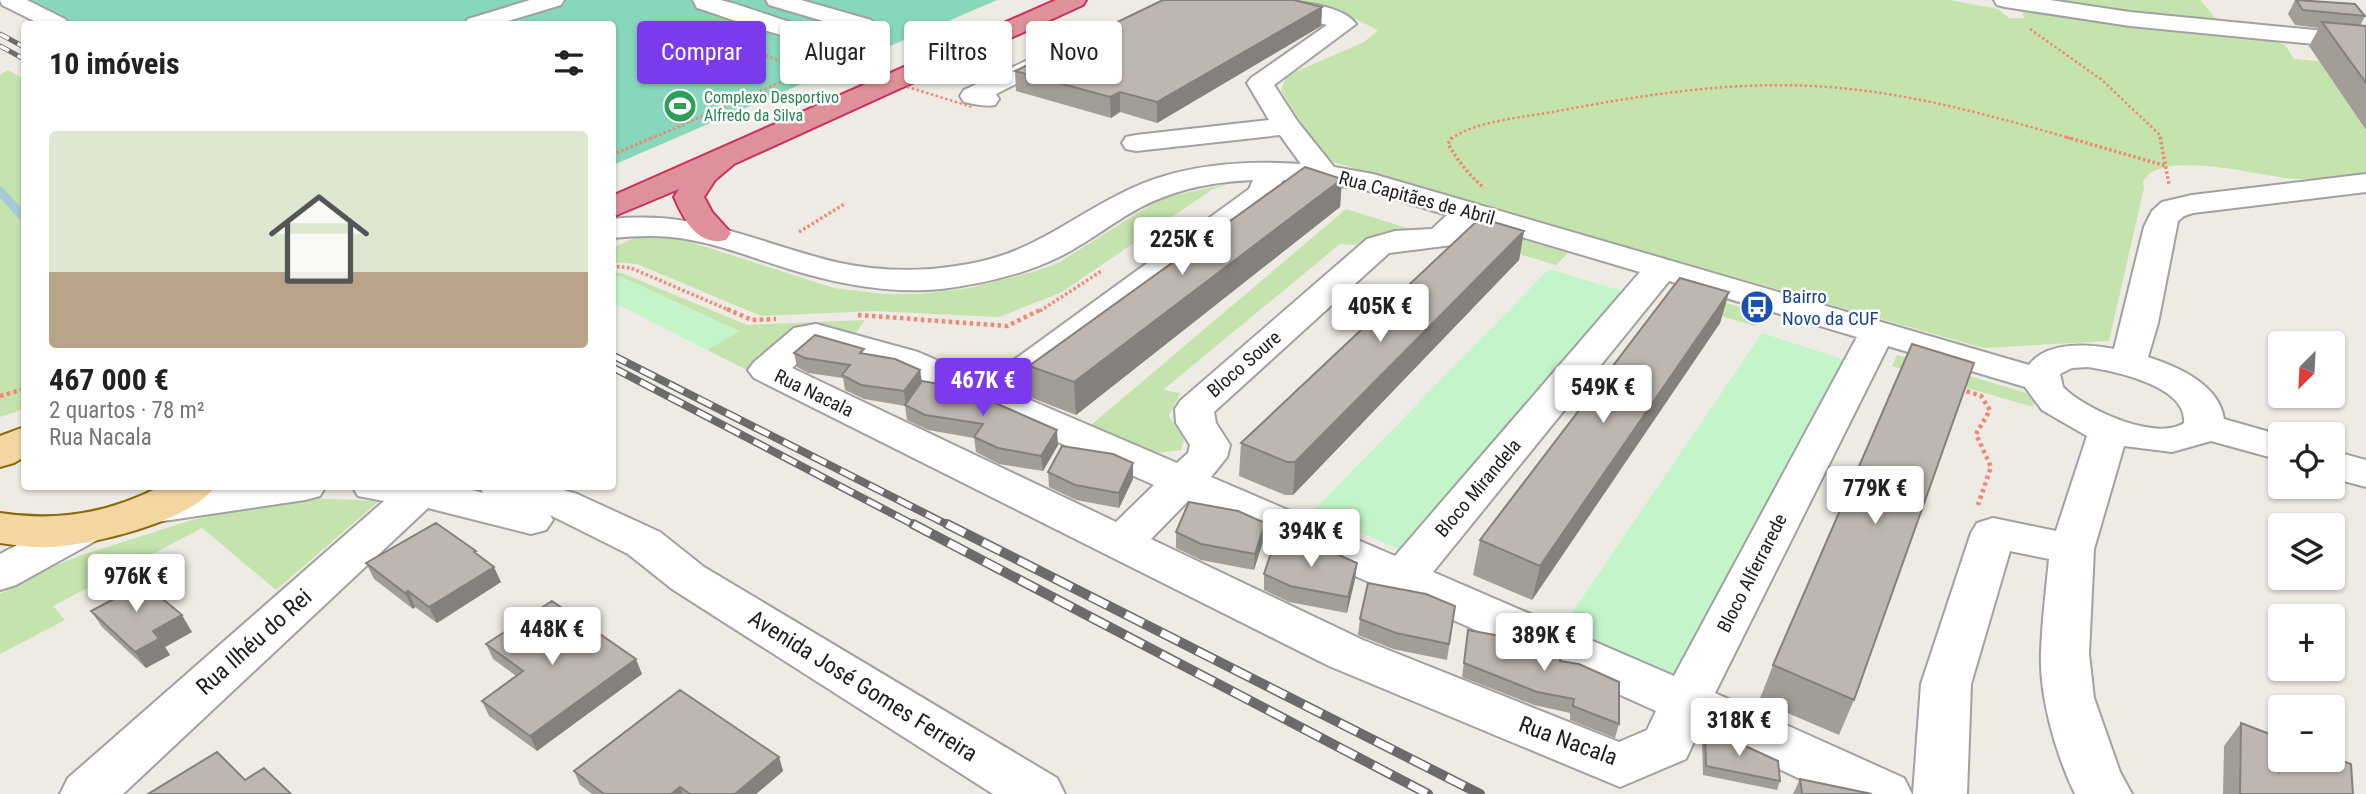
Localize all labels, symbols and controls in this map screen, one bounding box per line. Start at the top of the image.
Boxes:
chip: Comprar [637,21,766,84]
chip: Alugar [780,21,890,84]
chip: Filtros [904,21,1012,84]
chip: Novo [1026,21,1122,84]
icon: filters [550,44,588,82]
text: 10 imóveis [49,46,180,81]
sports icon: Complexo Desportivo Alfredo da Silva [661,87,699,125]
place label: Complexo Desportivo Alfredo da Silva [704,88,839,125]
street label: Rua Capitães de Abril [1336,166,1498,230]
icon: home [256,176,382,302]
pin: 225K € [1125,218,1239,277]
text: 225K € [1150,226,1214,253]
pin: 405K € [1323,284,1437,344]
place label: Bairro Novo da CUF [1782,285,1879,330]
bus stop icon: Bairro Novo da CUF [1738,288,1776,326]
text: 405K € [1348,293,1412,320]
street label: Bloco Soure [1202,326,1286,402]
north arrow [2268,331,2345,408]
map controls [2268,331,2345,772]
pin: 467K € [926,358,1040,418]
text: 467 000 € [49,362,169,397]
street label: Rua Nacala [771,364,857,422]
pin: 549K € [1546,366,1660,425]
text: 467K € [951,367,1015,394]
text: 549K € [1571,374,1635,401]
text: 2 quartos · 78 m² [49,397,205,424]
button: locate [2268,422,2345,499]
text: Rua Nacala [49,424,152,451]
street label: Bloco Mirandela [1430,434,1526,542]
pin: 779K € [1818,466,1932,526]
text: 779K € [1843,475,1907,502]
pin: 394K € [1254,510,1368,569]
street label: Bloco Alferrarede [1712,510,1792,636]
button: layers [2268,513,2345,590]
text: 394K € [1279,518,1343,545]
pin: 976K € [79,554,193,614]
text: 976K € [104,563,168,590]
street label: Rua Ilhéu do Rei [191,583,317,701]
street label: Avenida José Gomes Ferreira [744,604,982,768]
button: + [2268,604,2345,681]
pin: 448K € [495,608,609,667]
pin: 389K € [1487,614,1601,673]
text: 448K € [520,616,584,643]
text: 389K € [1512,622,1576,649]
button: − [2268,695,2345,772]
pin: 318K € [1682,698,1796,758]
text: 318K € [1707,707,1771,734]
street label: Rua Nacala [1515,711,1621,771]

